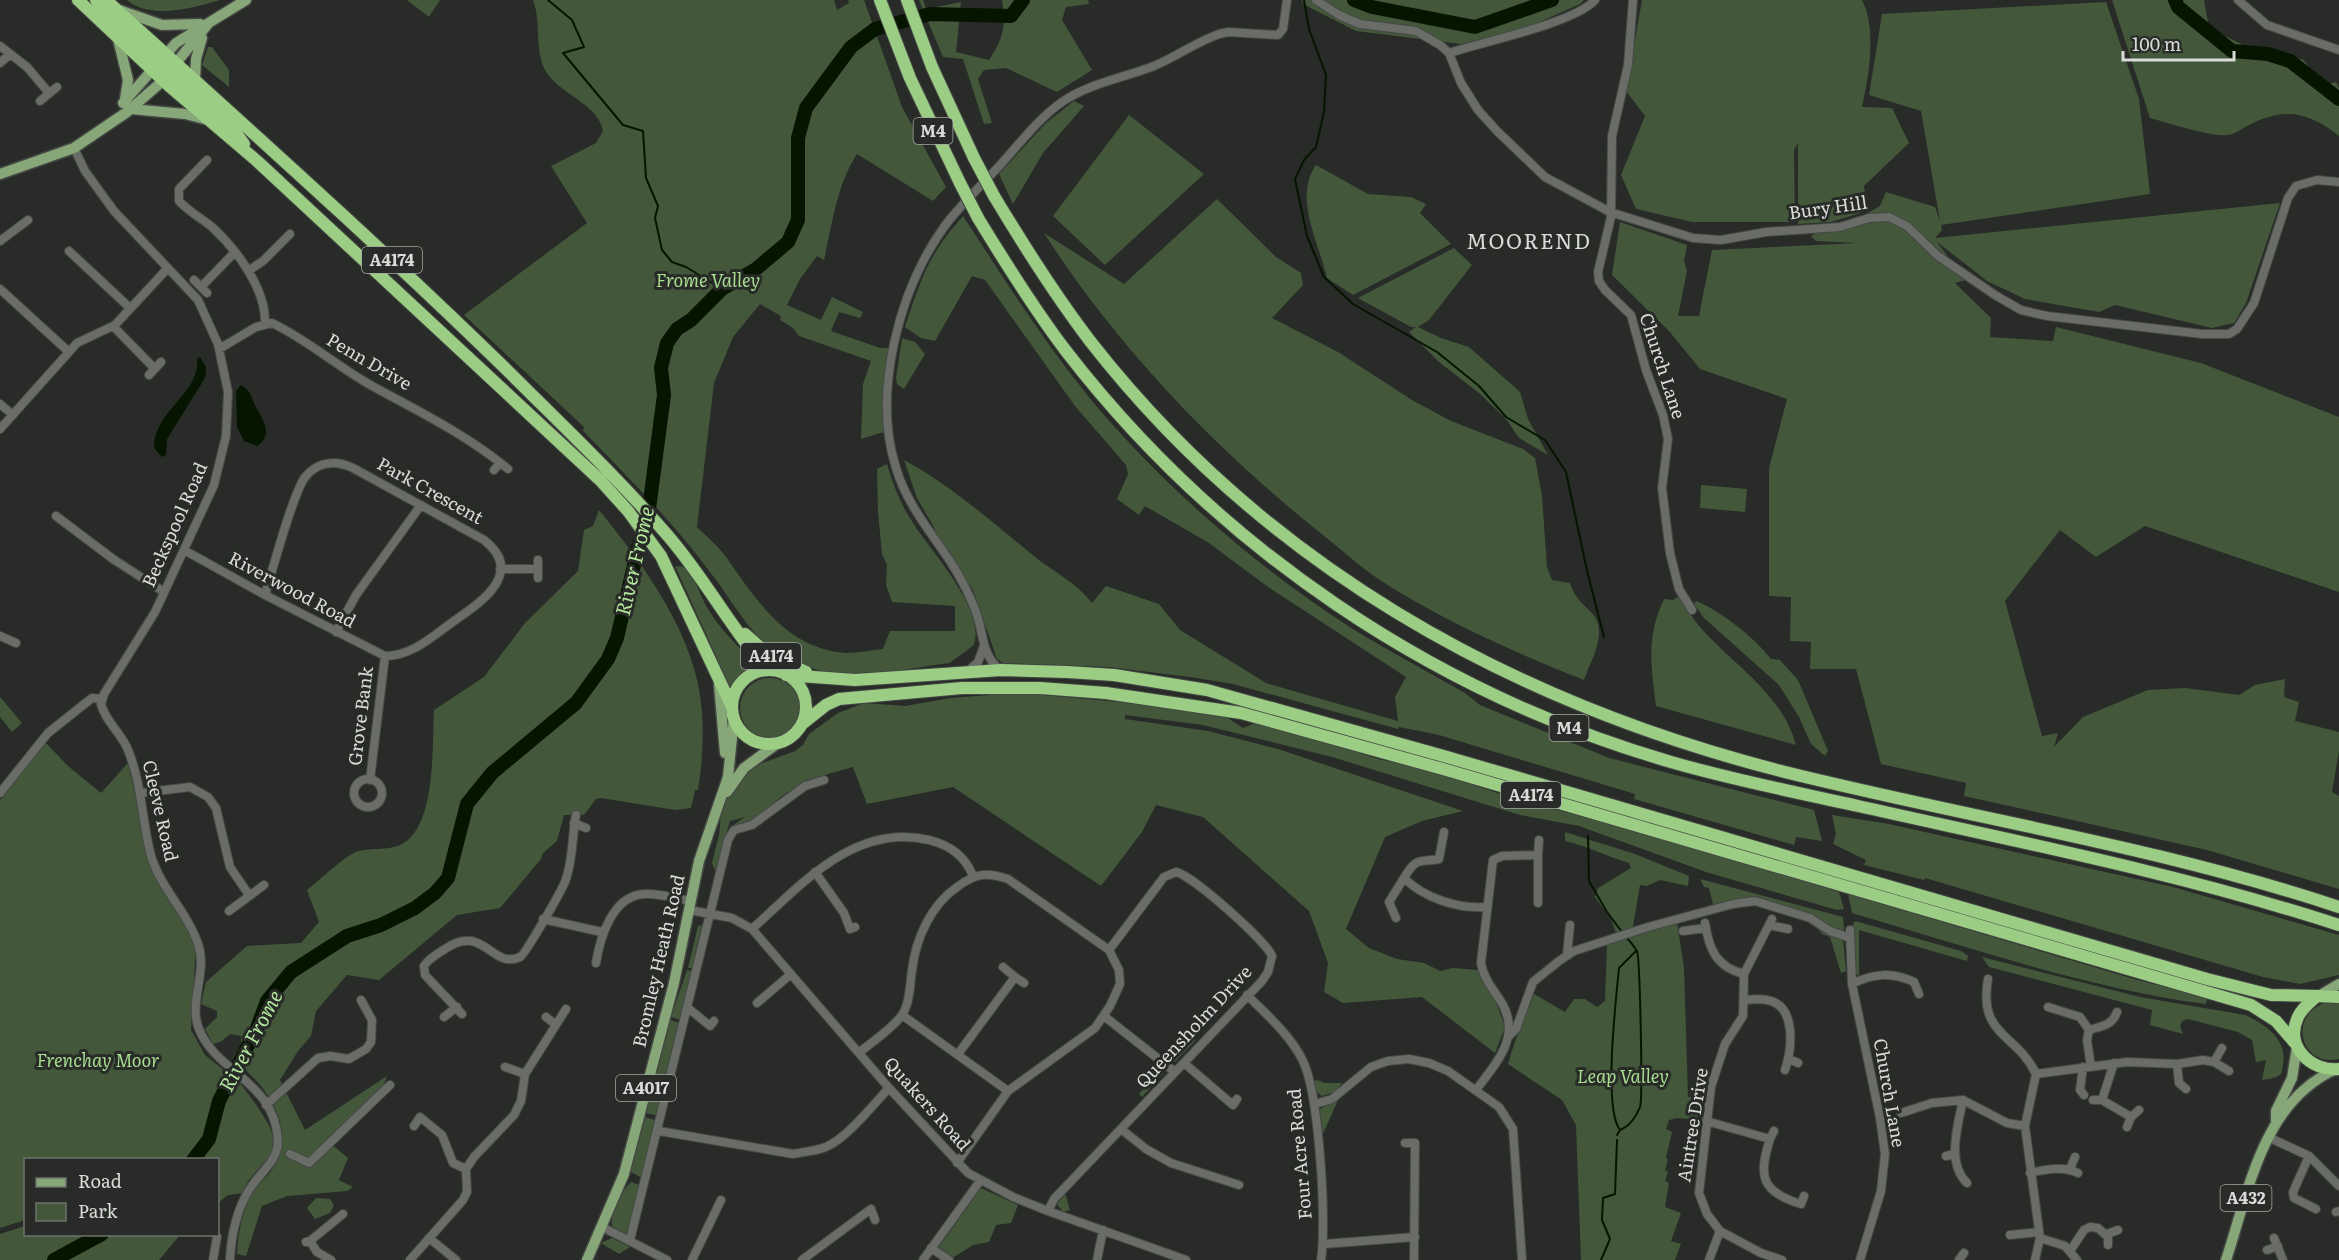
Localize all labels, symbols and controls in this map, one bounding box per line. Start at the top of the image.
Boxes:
scale bar [2123,24,2234,62]
text: 100 m [2132,30,2181,57]
road number: M4 [914,118,952,144]
street label: Bury Hill [1787,188,1869,225]
district label: MOOREND [1466,224,1592,255]
road number: A4174 [362,247,422,273]
park label: Frome Valley [656,266,760,293]
street label: Church Lane [1634,309,1693,422]
street label: Penn Drive [322,325,417,396]
street label: Park Crescent [373,449,489,530]
street label: Beckspool Road [134,458,213,591]
water label: River Frome [606,503,660,618]
street label: Riverwood Road [224,544,361,634]
road number: A4174 [741,643,801,669]
street label: Grove Bank [340,664,379,767]
road number: M4 [1550,715,1588,741]
street label: Cleeve Road [137,757,186,864]
road number: A4174 [1501,782,1561,808]
street label: Bromley Heath Road [624,871,691,1050]
street label: Queensholm Drive [1129,958,1257,1094]
water label: River Frome [210,984,289,1096]
street label: Church Lane [1868,1036,1913,1149]
park label: Frenchay Moor [36,1046,160,1073]
street label: Quakers Road [878,1050,978,1156]
park label: Leap Valley [1577,1062,1669,1089]
street label: Aintree Drive [1669,1066,1714,1184]
road number: A4017 [616,1075,676,1101]
street label: Four Acre Road [1279,1088,1318,1221]
legend [24,1158,219,1236]
text: Road [78,1167,122,1194]
road number: A432 [2220,1185,2272,1211]
text: Park [78,1197,119,1224]

